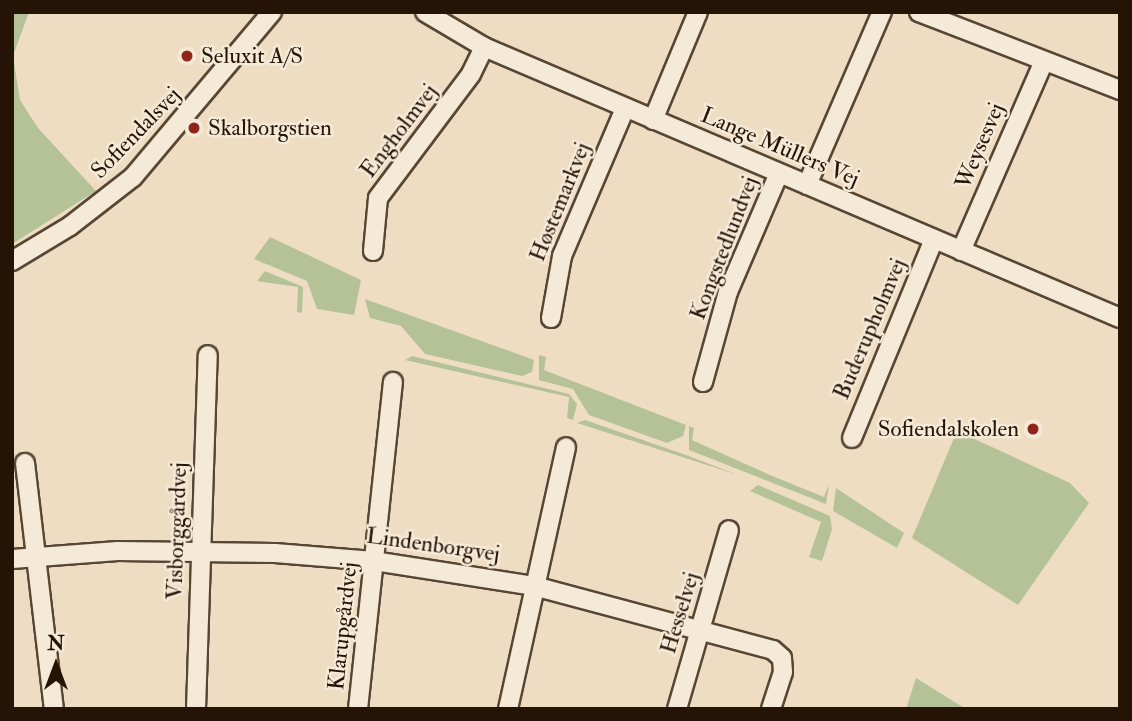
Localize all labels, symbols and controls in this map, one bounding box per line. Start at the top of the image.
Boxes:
place label: Seluxit A/S [201,42,303,70]
marker: Seluxit A/S [179,48,195,64]
street label: Engholmvej [355,78,443,184]
street label: Sofiendalsvej [85,81,187,185]
street label: Weysesvej [949,99,1011,193]
street label: Lange Müllers Vej [697,101,863,193]
place label: Skalborgstien [208,114,332,142]
marker: Skalborgstien [186,120,202,136]
street label: Høstemarkvej [524,138,596,266]
street label: Kongstedlundvej [684,172,764,324]
street label: Buderupholmvej [828,254,912,404]
place label: Sofiendalskolen [878,415,1019,443]
marker: Sofiendalskolen [1025,421,1041,437]
street label: Visborggårdvej [161,462,193,600]
street label: Lindenborgvej [364,522,502,568]
street label: Klarupgårdvej [323,561,363,691]
street label: Hesselvej [655,569,705,657]
north arrow [21,630,91,700]
text: N [47,632,65,656]

